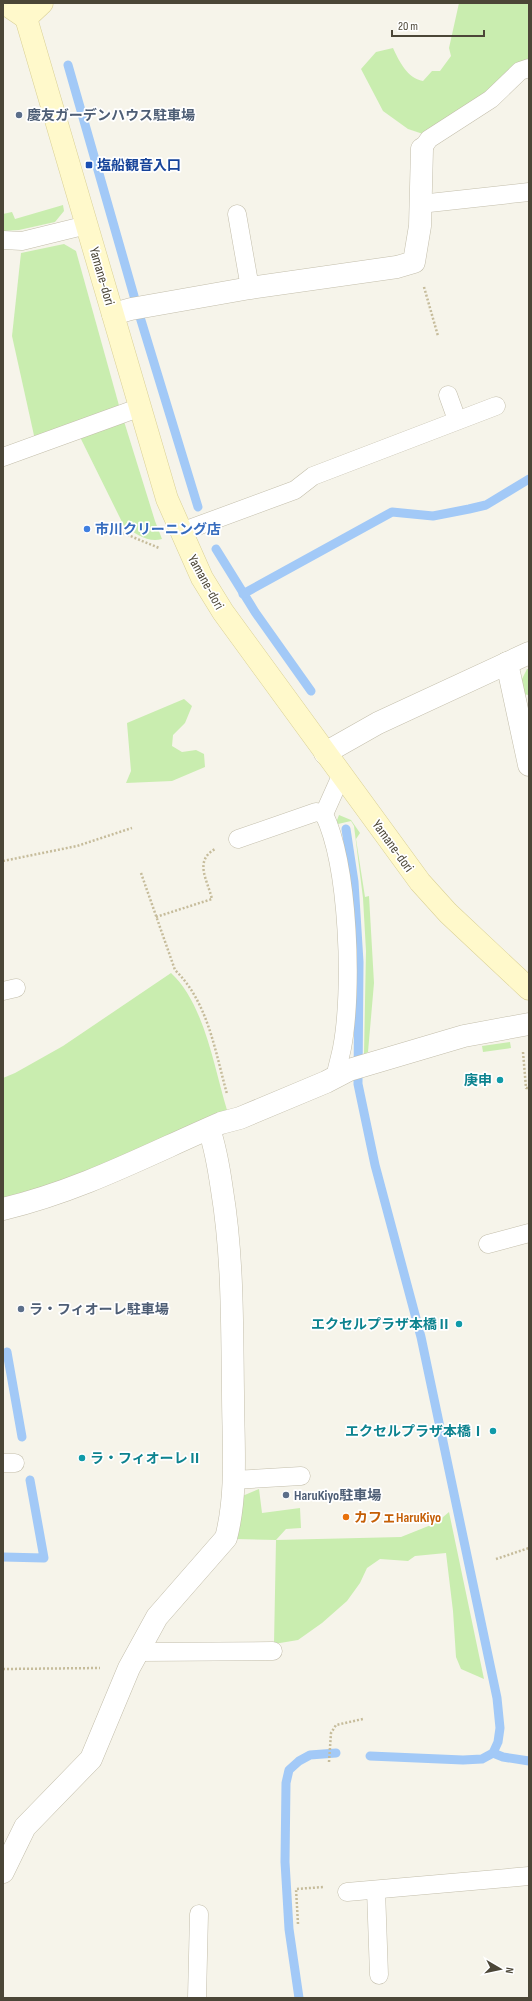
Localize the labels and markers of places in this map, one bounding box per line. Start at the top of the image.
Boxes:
place label: 慶友ガーデンハウス駐車場 [27,107,195,124]
marker: 慶友ガーデンハウス駐車場 [14,110,24,120]
place label: 塩船観音入口 [97,157,181,174]
marker: 塩船観音入口 [84,160,94,170]
place label: 市川クリーニング店 [95,521,221,538]
marker: 市川クリーニング店 [82,524,92,534]
place label: 庚申 [464,1072,492,1089]
marker: 庚申 [495,1075,505,1085]
place label: ラ・フィオーレ駐車場 [29,1301,169,1318]
marker: ラ・フィオーレ駐車場 [16,1304,26,1314]
place label: エクセルプラザ本橋Ⅱ [311,1316,451,1333]
marker: エクセルプラザ本橋Ⅱ [454,1319,464,1329]
place label: エクセルプラザ本橋Ⅰ [345,1423,485,1440]
marker: エクセルプラザ本橋Ⅰ [488,1426,498,1436]
place label: ラ・フィオーレⅡ [90,1450,202,1467]
marker: ラ・フィオーレⅡ [77,1453,87,1463]
place label: HaruKiyo駐車場 [294,1487,381,1504]
marker: HaruKiyo駐車場 [281,1490,291,1500]
place label: カフェHaruKiyo [354,1509,441,1526]
marker: カフェHaruKiyo [341,1512,351,1522]

